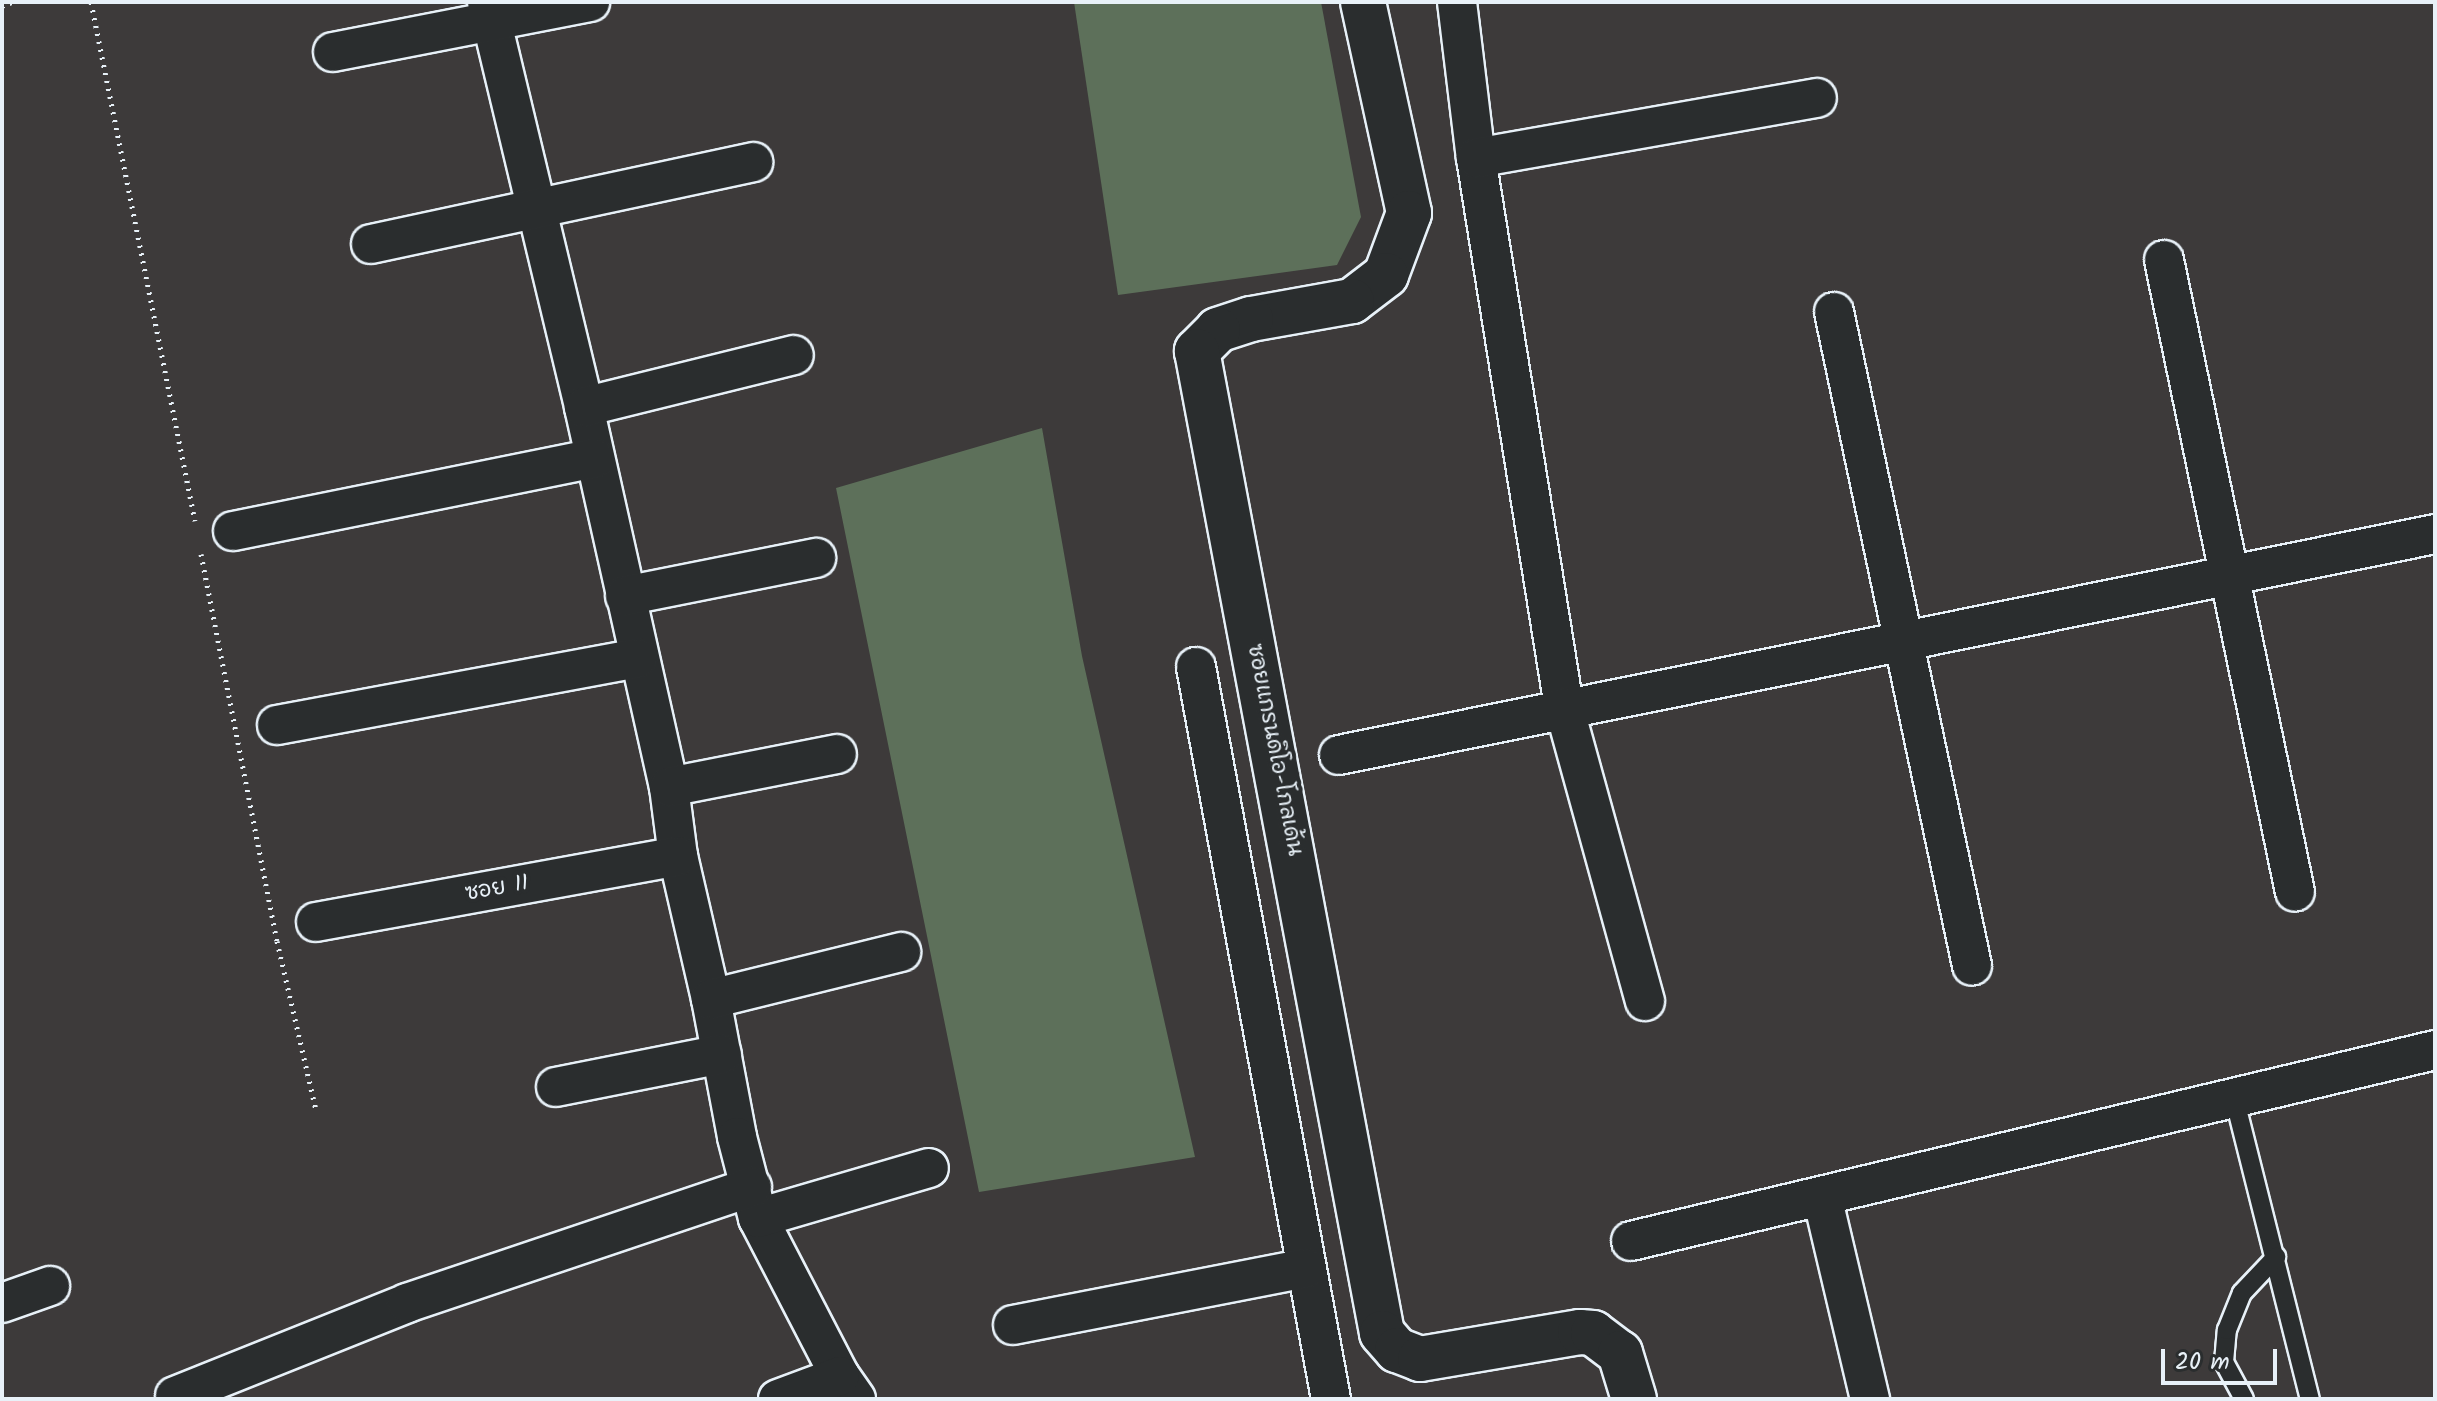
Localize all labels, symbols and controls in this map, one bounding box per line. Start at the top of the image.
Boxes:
street label: ซอยแกรนดิโอ-โกลเด้น [1240,642,1308,858]
street label: ซอย 11 [463,870,531,908]
scale bar [2165,1333,2281,1383]
text: 20 m [2175,1343,2230,1382]

